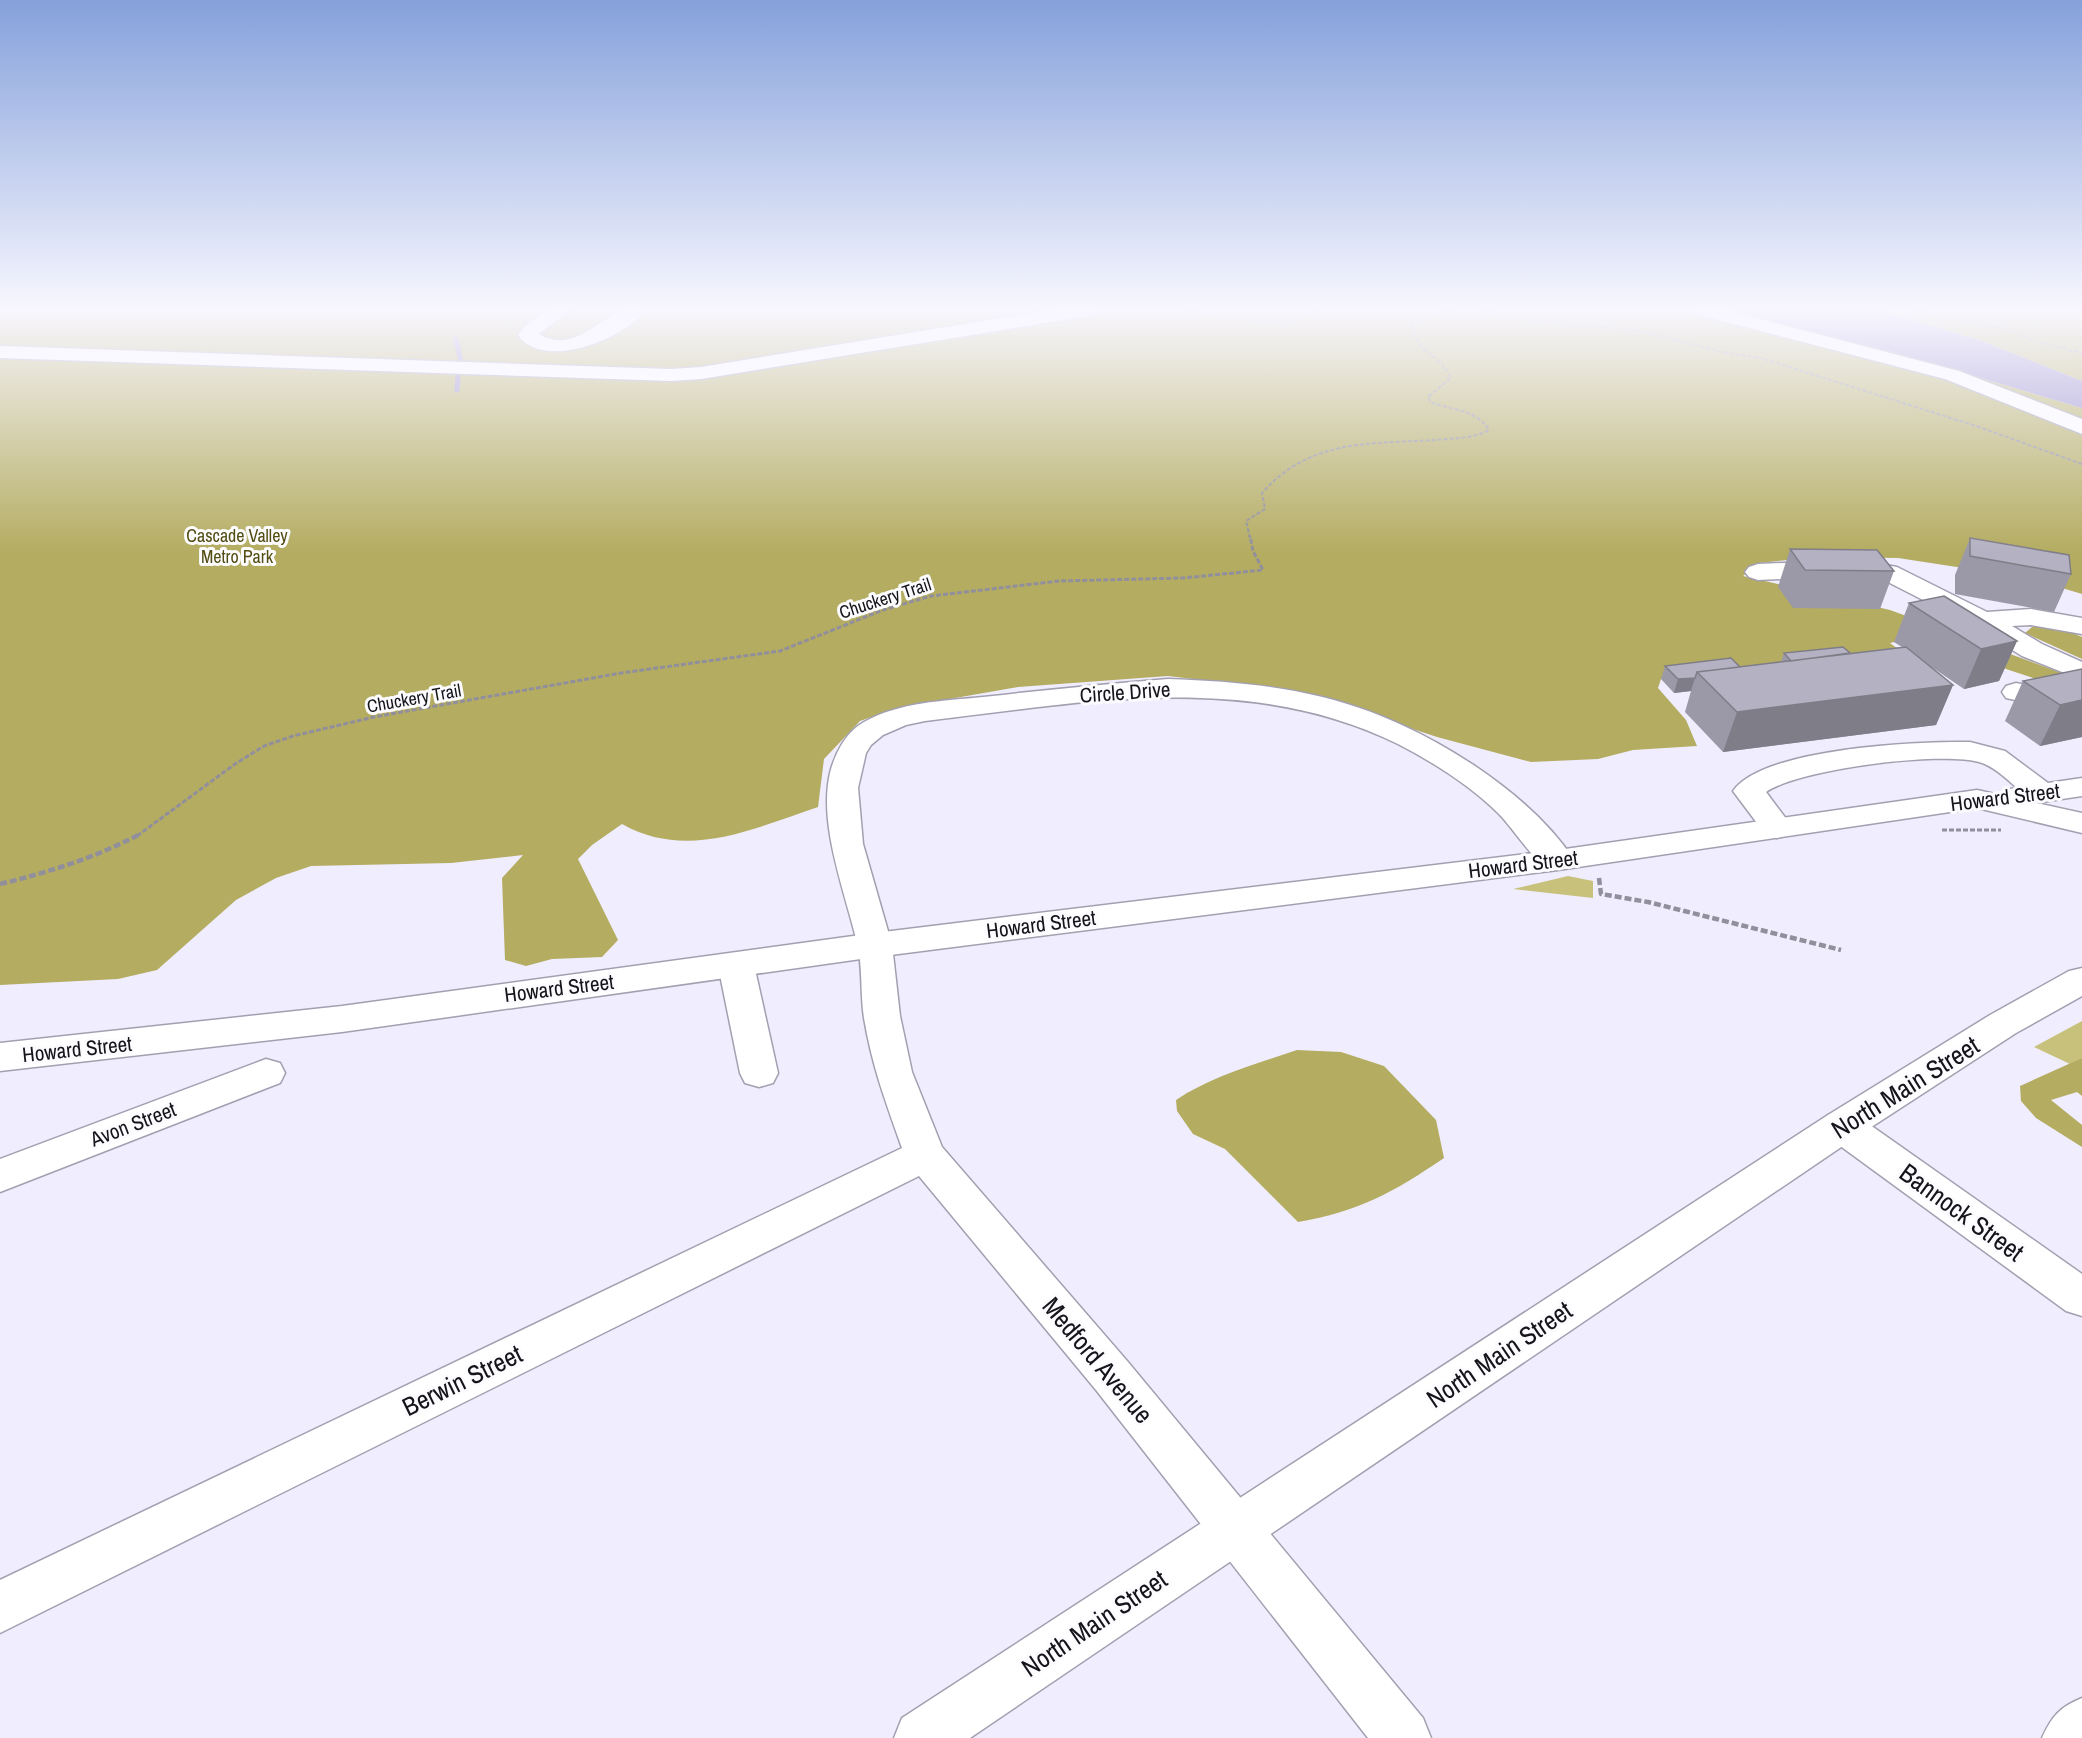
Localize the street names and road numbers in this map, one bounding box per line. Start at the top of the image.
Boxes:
street label: Chuckery Trail [836,571,934,625]
street label: Circle Drive [1079,674,1171,710]
street label: Chuckery Trail [365,677,463,719]
street label: Howard Street [1949,776,2062,818]
street label: Howard Street [1467,843,1580,885]
street label: Howard Street [985,903,1098,945]
street label: Howard Street [503,967,616,1009]
street label: North Main Street [1824,1028,1986,1146]
street label: Howard Street [21,1029,133,1069]
street label: Avon Street [85,1094,180,1154]
street label: Bannock Street [1893,1155,2031,1269]
street label: Medford Avenue [1035,1289,1161,1431]
street label: North Main Street [1419,1292,1579,1416]
street label: Berwin Street [396,1336,528,1424]
street label: North Main Street [1014,1561,1174,1685]

